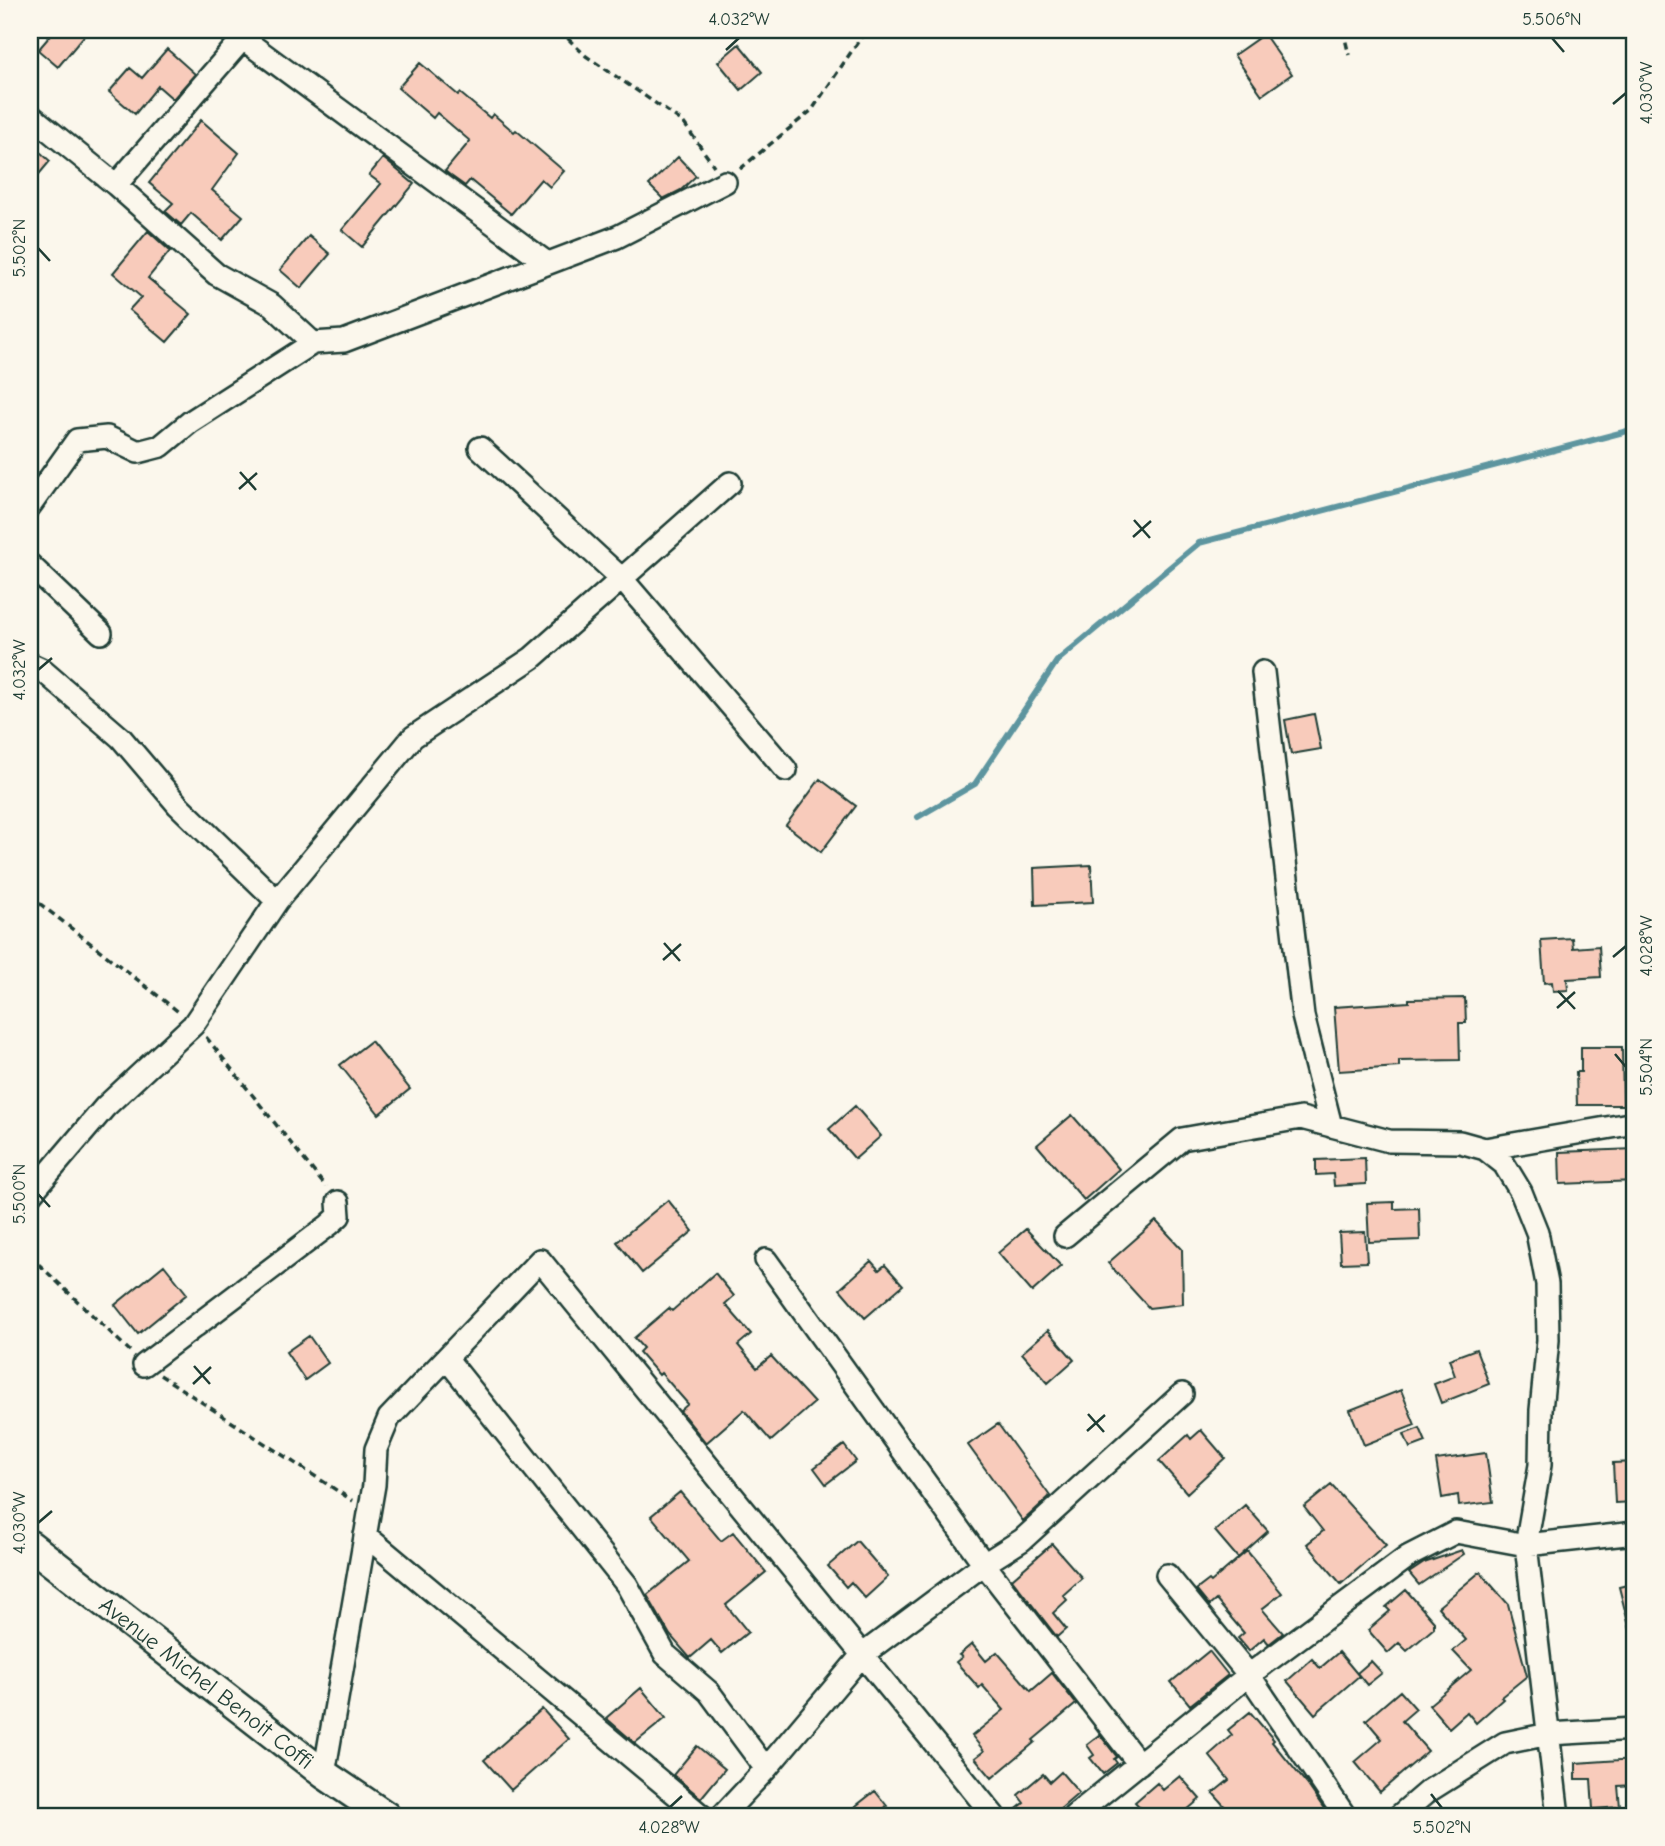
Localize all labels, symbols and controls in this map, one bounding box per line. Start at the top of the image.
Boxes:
text: 4.032°W [708,9,770,30]
text: 5.506°N [1522,9,1582,30]
text: 4.030°W [1636,61,1657,124]
text: 5.502°N [9,219,30,277]
text: 4.032°W [9,639,30,701]
text: 4.028°W [1636,915,1657,977]
text: 5.504°N [1636,1038,1657,1096]
text: 5.500°N [9,1164,30,1224]
text: 4.030°W [9,1491,30,1554]
street label: Avenue Michel Benoit Coffi [94,1591,319,1775]
text: 4.028°W [638,1817,700,1838]
text: 5.502°N [1413,1817,1471,1838]

